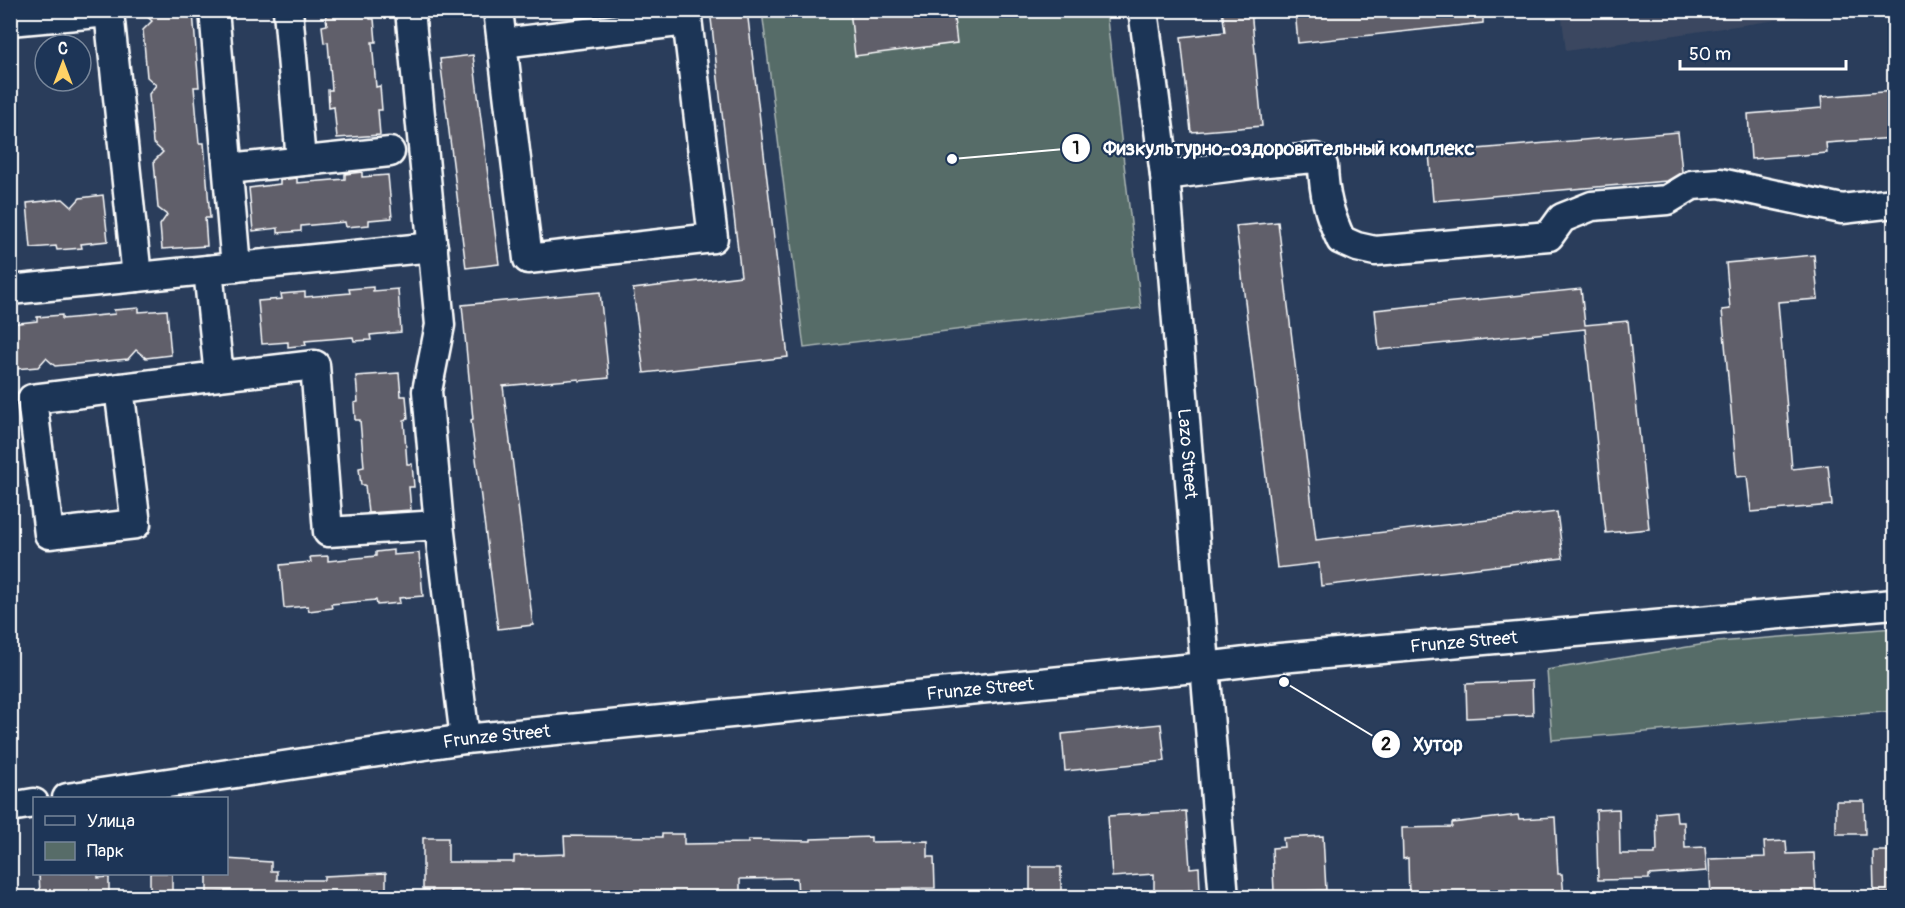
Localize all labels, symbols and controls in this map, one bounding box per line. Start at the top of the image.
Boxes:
north arrow [33,33,93,93]
scale bar [1680,33,1846,71]
text: С [58,39,68,59]
text: 50 m [1689,43,1731,66]
callout: Физкультурно-оздоровительный комплекс [1061,129,1487,167]
text: Физкультурно-оздоровительный комплекс [1102,136,1475,161]
text: 1 [1072,137,1080,160]
street label: Lazo Street [1172,408,1202,500]
street label: Frunze Street [1409,626,1519,658]
street label: Frunze Street [926,673,1036,706]
street label: Frunze Street [441,720,552,754]
callout: Хутор [1371,725,1474,763]
text: Хутор [1413,732,1463,757]
text: 2 [1381,733,1391,756]
legend [33,797,228,875]
text: Улица [87,810,135,833]
text: Парк [87,840,124,863]

